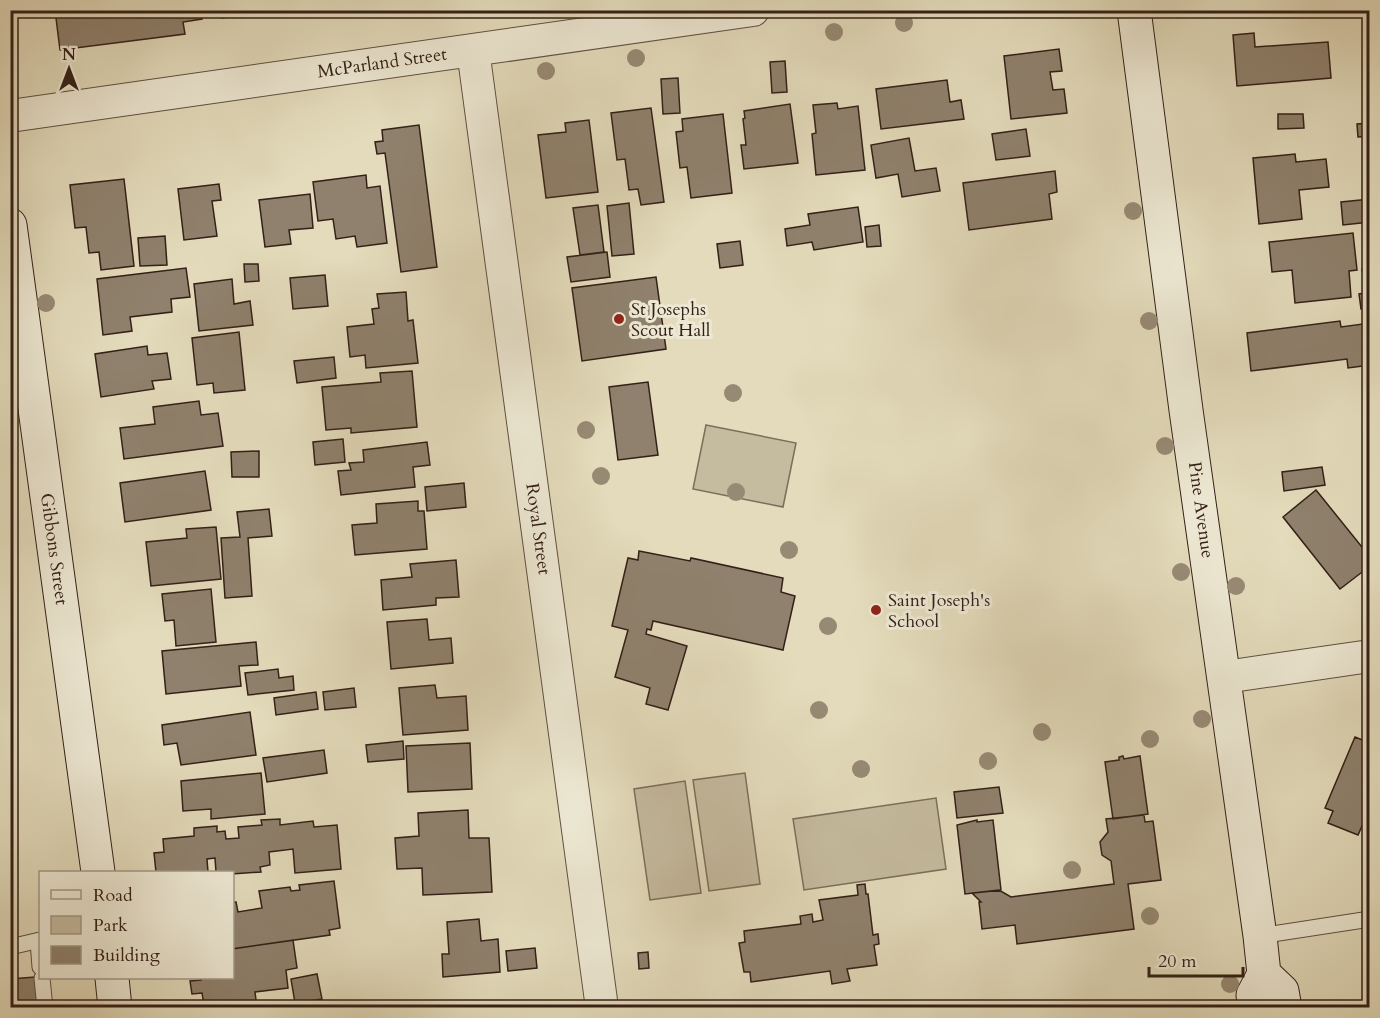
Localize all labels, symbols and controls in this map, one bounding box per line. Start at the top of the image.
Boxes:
north arrow [39,39,99,99]
street label: McParland Street [316,42,449,84]
text: N [62,44,76,66]
place label: St Josephs Scout Hall [631,297,711,343]
marker: St Josephs Scout Hall [612,312,626,326]
street label: Pine Avenue [1182,460,1220,560]
street label: Royal Street [519,482,557,577]
street label: Gibbons Street [34,491,74,607]
place label: Saint Joseph's School [888,588,990,634]
marker: Saint Joseph's School [869,603,883,617]
legend [39,871,234,979]
text: Road [93,883,133,908]
text: Park [93,913,128,938]
scale bar [1149,940,1244,978]
text: Building [93,943,161,968]
text: 20 m [1158,949,1197,974]

